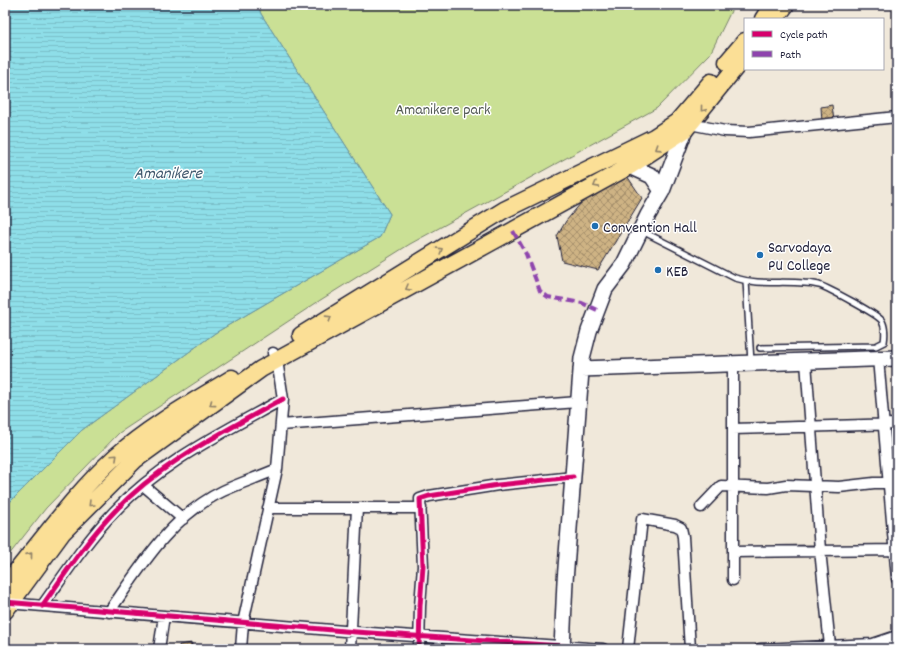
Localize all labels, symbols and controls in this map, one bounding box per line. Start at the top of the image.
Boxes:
legend [744,18,884,70]
text: Cycle path [780,27,828,44]
text: Path [780,47,801,64]
park label: Amanikere park [395,99,491,122]
one-way arrow [701,104,708,111]
one-way arrow [655,144,662,151]
water label: Amanikere [134,163,204,187]
one-way arrow [592,181,600,188]
place label: Convention Hall [603,217,697,240]
marker: Convention Hall [590,221,600,231]
place label: Sarvodaya PU College [768,237,832,278]
one-way arrow [436,247,443,254]
marker: Sarvodaya PU College [755,250,765,260]
place label: KEB [666,261,688,284]
marker: KEB [653,265,663,275]
one-way arrow [405,284,412,291]
one-way arrow [325,315,332,323]
one-way arrow [209,399,216,407]
one-way arrow [110,455,118,462]
one-way arrow [88,499,95,507]
one-way arrow [25,553,32,560]

